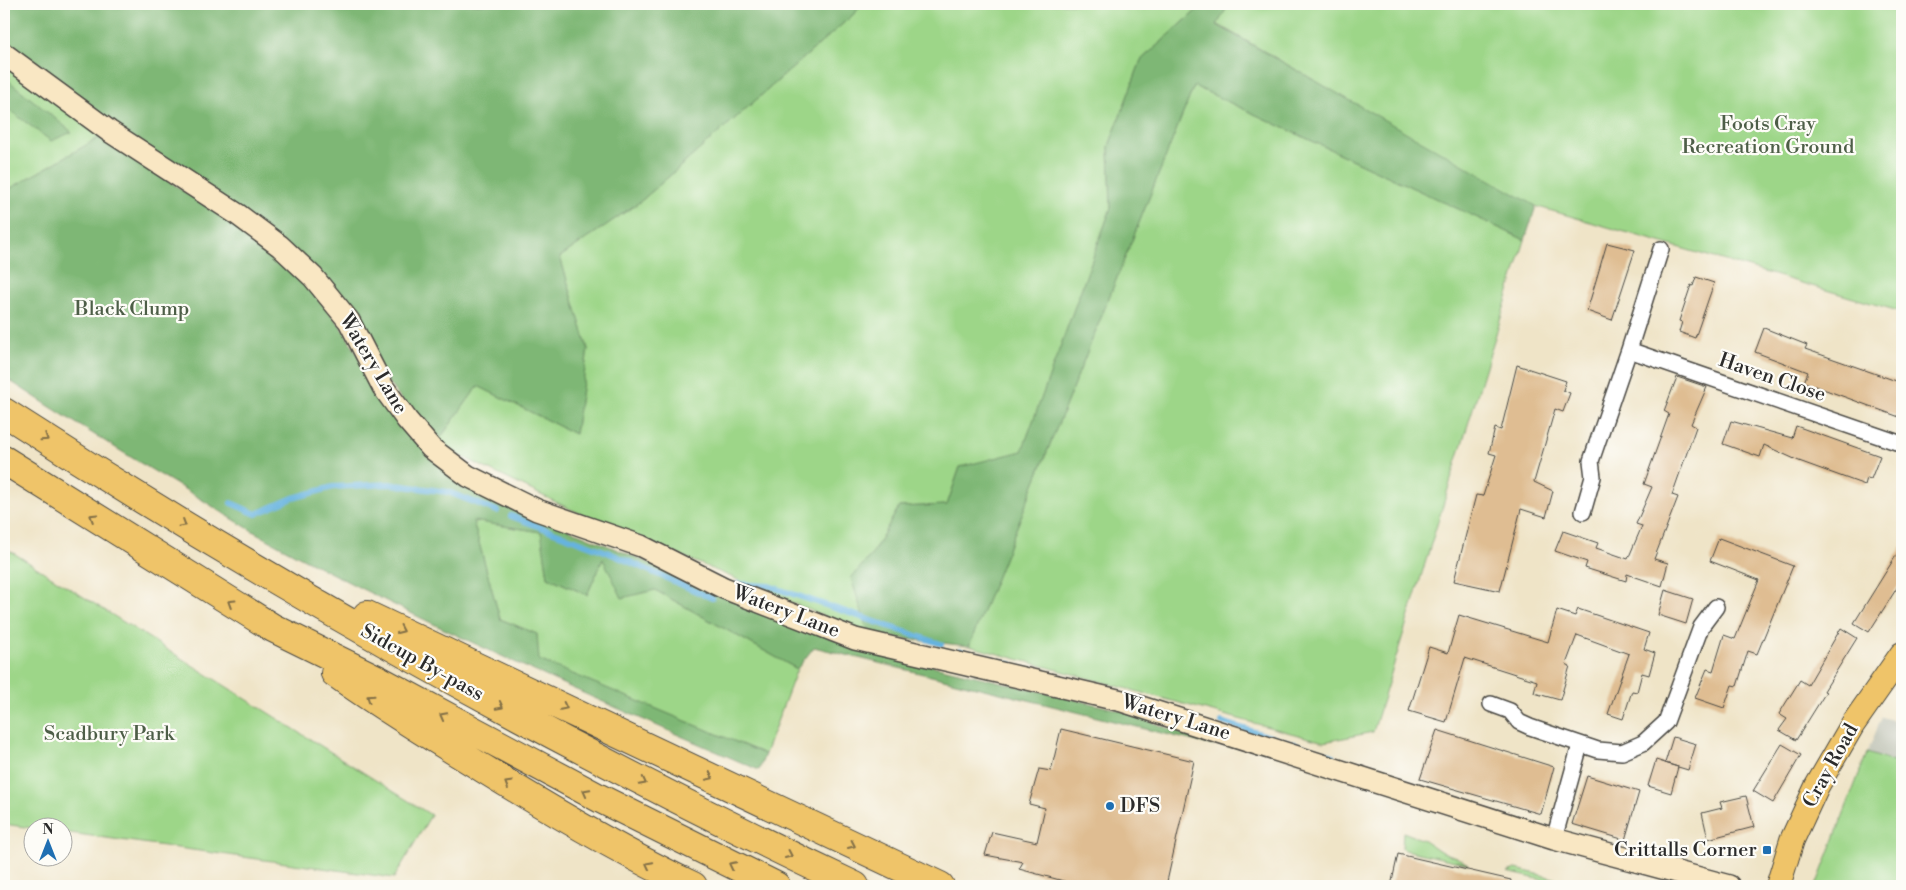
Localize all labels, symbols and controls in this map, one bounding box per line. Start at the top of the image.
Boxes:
park label: Foots Cray Recreation Ground [1682,112,1855,160]
park label: Black Clump [74,297,189,322]
street label: Watery Lane [333,308,413,419]
street label: Haven Close [1715,348,1829,408]
one-way arrow [39,432,48,442]
one-way arrow [90,513,99,523]
one-way arrow [177,518,186,528]
street label: Watery Lane [728,580,843,644]
one-way arrow [228,599,237,609]
street label: Sidcup By-pass [356,619,488,707]
one-way arrow [396,624,405,634]
street label: Watery Lane [1118,689,1233,746]
one-way arrow [366,695,376,704]
one-way arrow [494,700,503,710]
one-way arrow [559,701,568,711]
one-way arrow [439,712,448,722]
street label: Cray Road [1798,719,1865,813]
park label: Scadbury Park [44,722,176,747]
one-way arrow [705,771,714,781]
one-way arrow [638,776,647,786]
one-way arrow [504,780,513,790]
one-way arrow [583,788,592,798]
place label: DFS [1120,794,1160,819]
marker: DFS [1104,800,1116,812]
north arrow [22,818,72,868]
text: N [42,821,54,839]
place label: Crittalls Corner [1614,838,1757,863]
one-way arrow [847,839,856,849]
marker: Crittalls Corner [1761,844,1773,856]
one-way arrow [783,848,792,858]
one-way arrow [645,861,654,871]
one-way arrow [728,861,737,871]

